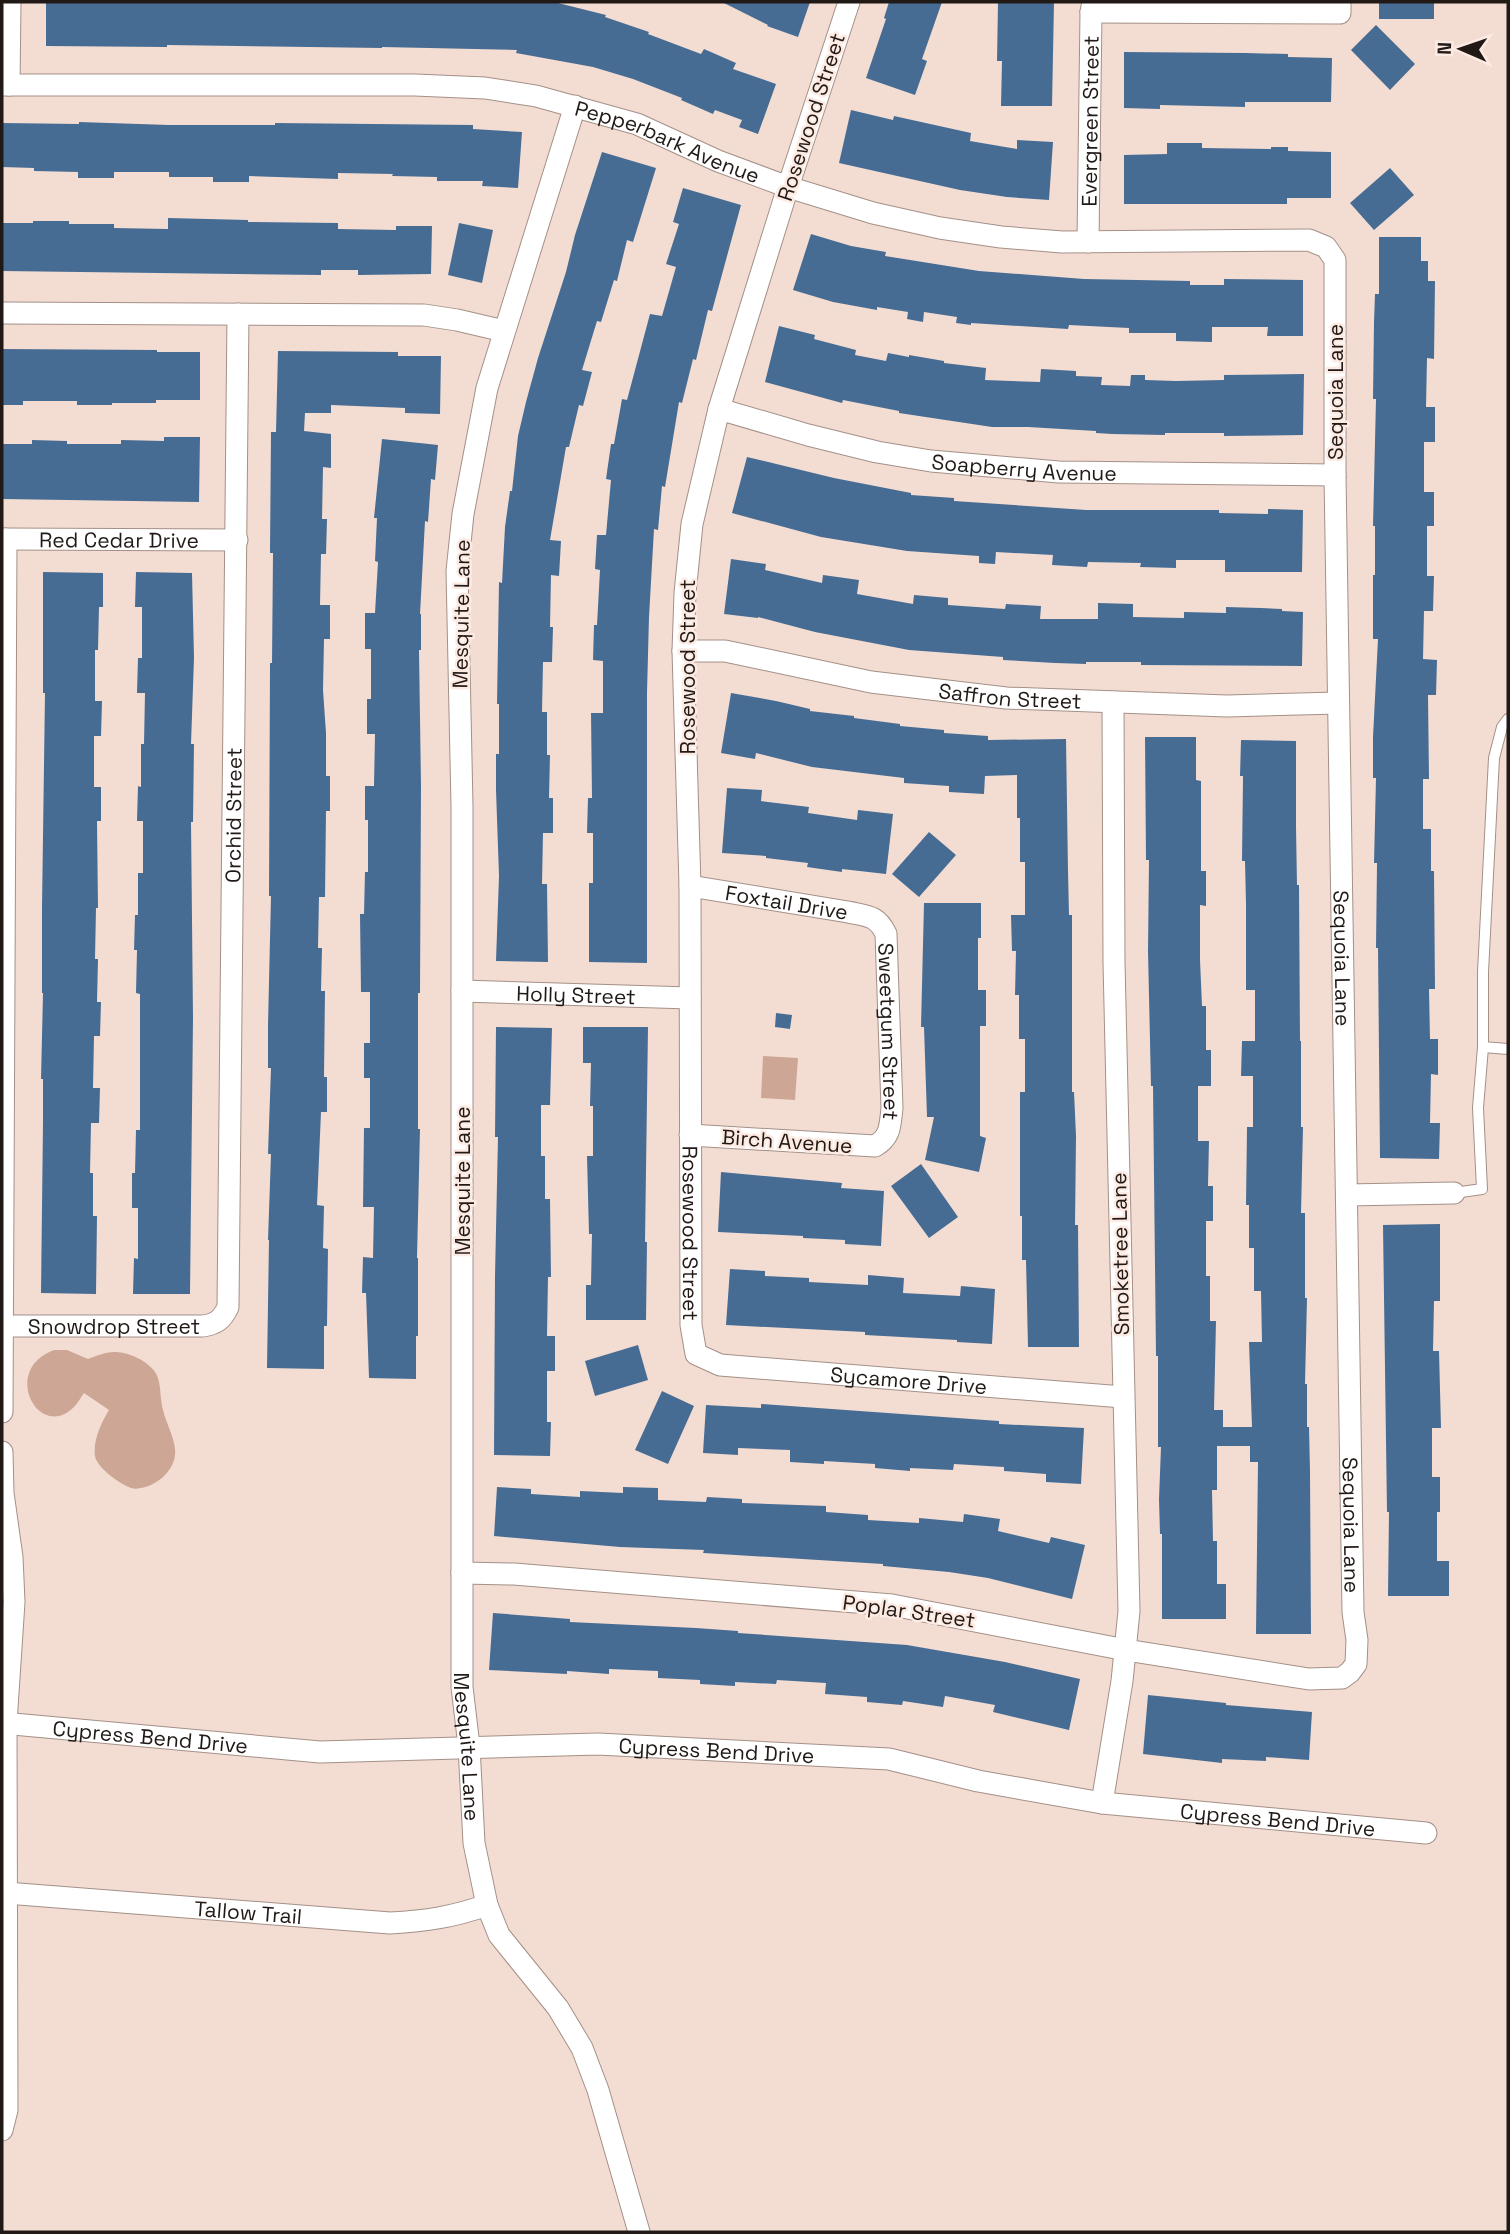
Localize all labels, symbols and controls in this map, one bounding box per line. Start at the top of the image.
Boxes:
north arrow [1426,14,1496,84]
street label: Rosewood Street [771,30,851,204]
street label: Evergreen Street [1075,35,1104,207]
text: N [1432,42,1457,55]
street label: Pepperbark Avenue [572,94,764,189]
street label: Sequoia Lane [1322,324,1349,460]
street label: Soapberry Avenue [931,448,1117,486]
street label: Red Cedar Drive [39,526,199,553]
street label: Mesquite Lane [446,539,476,689]
street label: Rosewood Street [674,579,701,755]
street label: Saffron Street [937,677,1082,714]
street label: Orchid Street [219,747,247,883]
street label: Foxtail Drive [723,879,850,925]
street label: Sequoia Lane [1328,890,1357,1026]
street label: Sweetgum Street [873,942,906,1121]
street label: Holly Street [516,979,636,1010]
street label: Mesquite Lane [449,1106,476,1256]
street label: Birch Avenue [721,1123,853,1159]
street label: Rosewood Street [677,1145,704,1321]
street label: Smoketree Lane [1105,1172,1135,1336]
street label: Snowdrop Street [28,1313,200,1340]
street label: Sycamore Drive [829,1360,988,1400]
street label: Sequoia Lane [1337,1457,1366,1593]
street label: Poplar Street [841,1588,977,1634]
street label: Mesquite Lane [449,1672,486,1822]
street label: Cypress Bend Drive [52,1714,249,1759]
street label: Cypress Bend Drive [618,1732,815,1769]
street label: Cypress Bend Drive [1179,1797,1377,1842]
street label: Tallow Trail [193,1894,303,1930]

